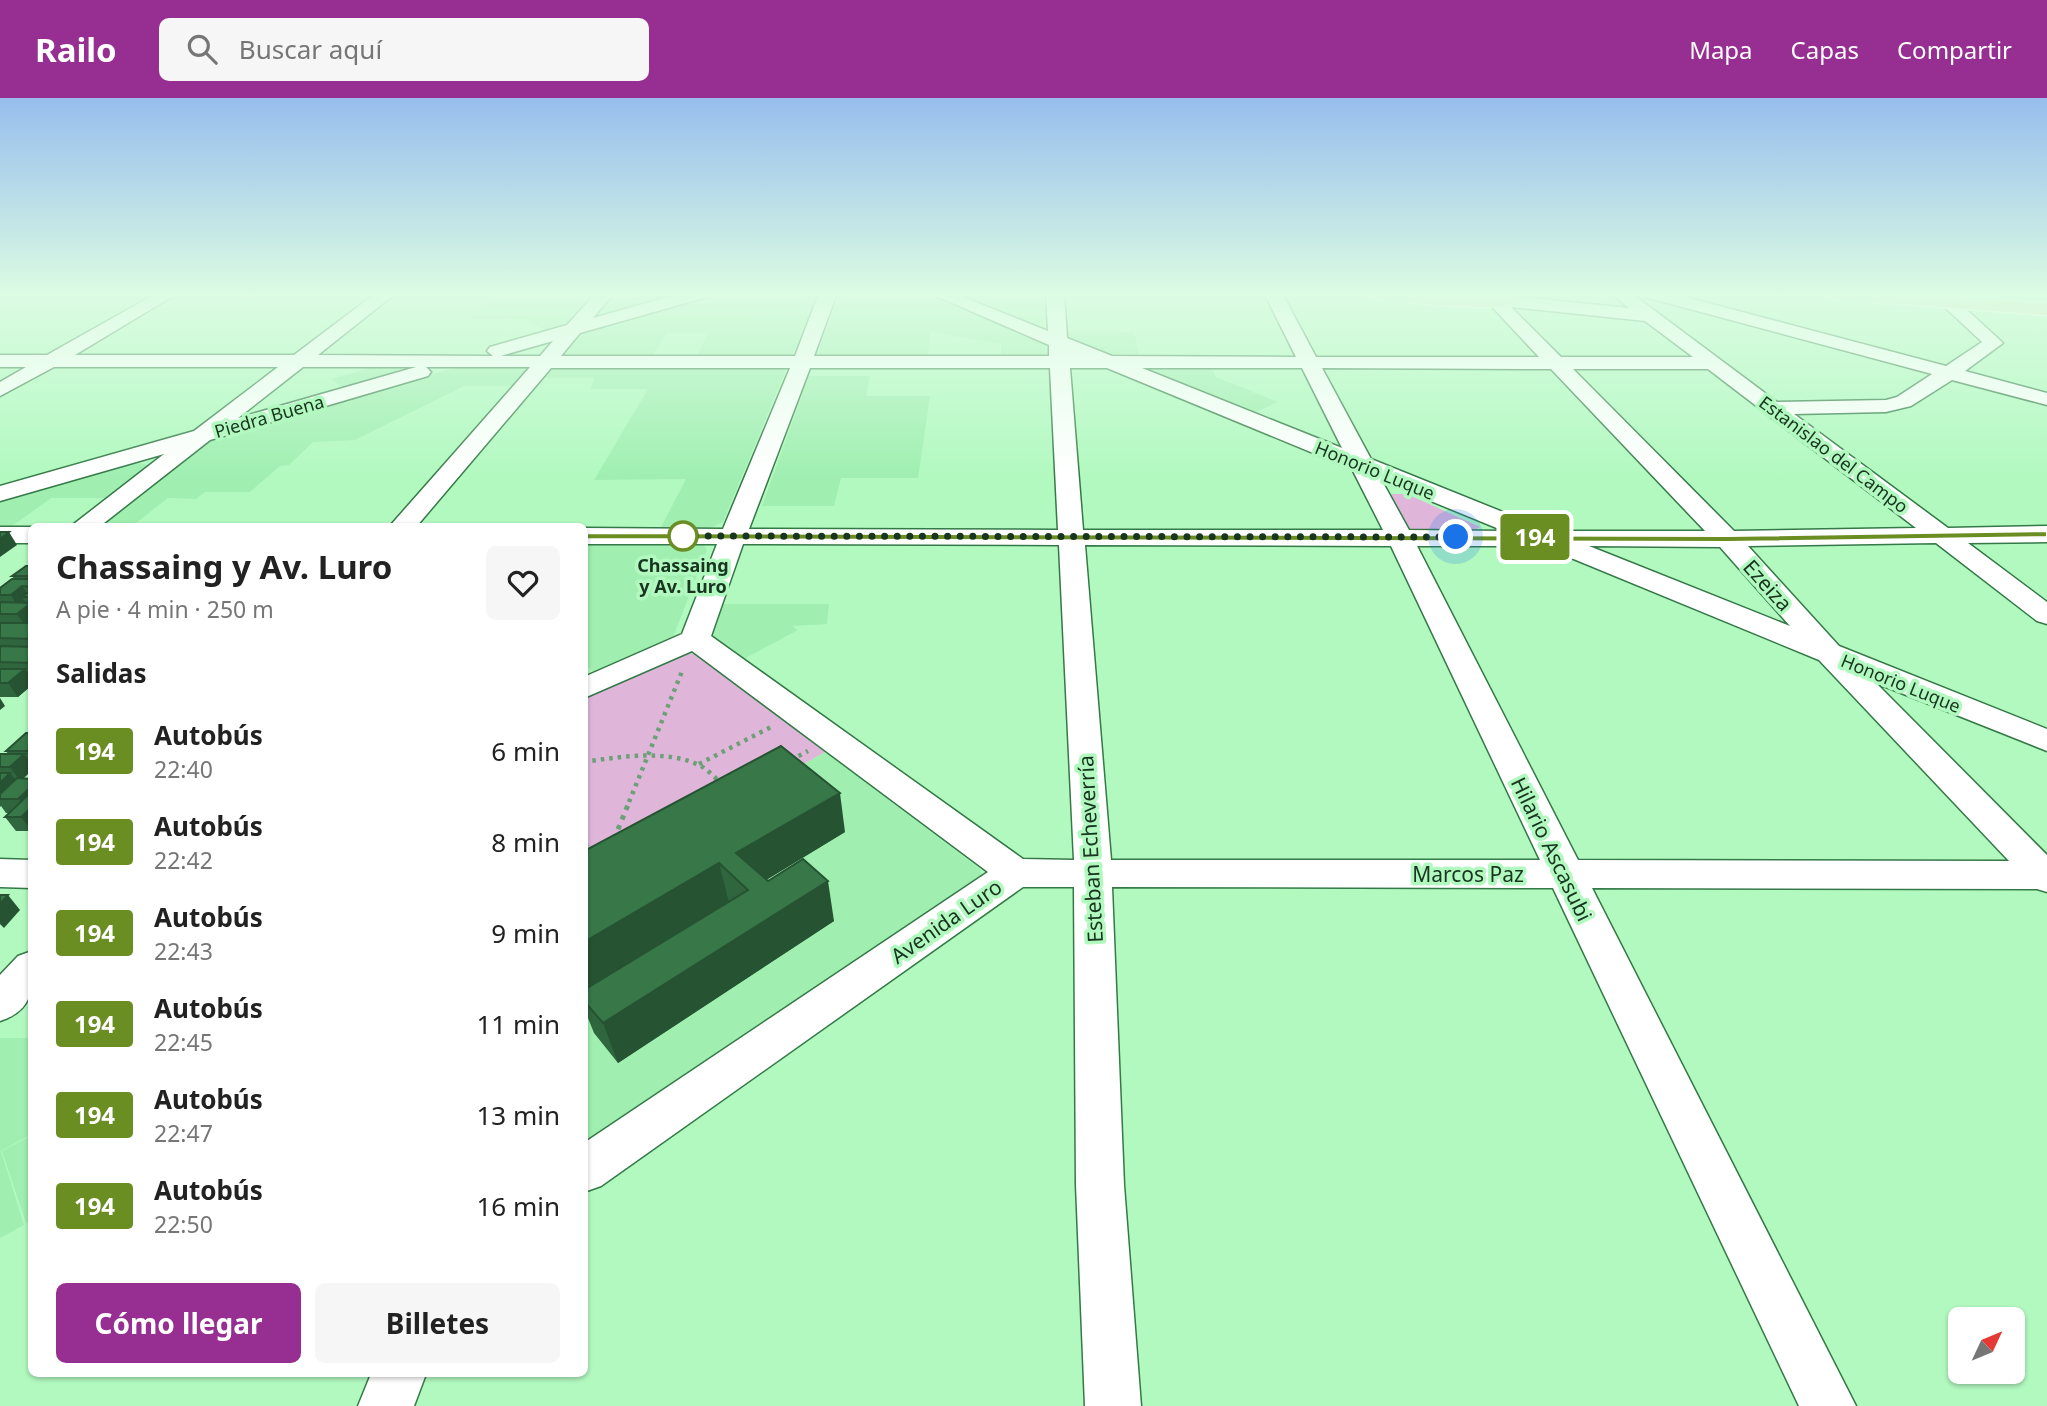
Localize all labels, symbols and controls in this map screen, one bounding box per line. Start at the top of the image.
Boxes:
search box [159,18,649,81]
text: Railo [35,27,117,72]
icon: search [183,30,221,68]
text: Buscar aquí [239,31,382,67]
text: Mapa [1689,33,1753,66]
text: Capas [1791,33,1859,66]
text: Compartir [1897,33,2012,66]
street label: Piedra Buena [211,389,327,443]
street label: Estanislao del Campo [1755,390,1913,518]
street label: Honorio Luque [1312,435,1438,505]
line badge: 194 [1495,514,1575,560]
your location [1438,519,1473,554]
text: 194 [1514,520,1556,553]
marker: Chassaing y Av. Luro [668,521,698,551]
text: Chassaing y Av. Luro [56,544,392,589]
button: heart [486,546,560,620]
place label: Chassaing y Av. Luro [637,553,729,598]
street label: Ezeiza [1737,553,1799,617]
text: A pie · 4 min · 250 m [56,593,274,625]
street label: Honorio Luque [1838,648,1964,718]
text: Salidas [56,655,146,691]
text: Autobús [154,717,263,753]
text: 6 min [491,733,560,769]
text: 194 [74,734,115,767]
text: 22:40 [154,753,213,785]
street label: Esteban Echeverría [1071,755,1109,943]
street label: Hilario Ascasubi [1505,772,1599,926]
text: Autobús [154,808,263,844]
text: 8 min [491,824,560,860]
text: 194 [74,825,115,858]
text: 22:42 [154,844,213,876]
street label: Marcos Paz [1412,860,1524,888]
street label: Avenida Luro [885,872,1007,970]
text: Autobús [154,899,263,935]
text: 9 min [491,915,560,951]
text: 194 [74,916,115,949]
text: 22:43 [154,935,213,967]
text: Autobús [154,990,263,1026]
text: 11 min [476,1006,560,1042]
text: 194 [74,1007,115,1040]
text: 22:45 [154,1026,213,1058]
text: Autobús [154,1081,263,1117]
text: 13 min [476,1097,560,1133]
text: 194 [74,1098,115,1131]
text: 22:47 [154,1117,213,1149]
text: Autobús [154,1172,263,1208]
text: 16 min [476,1188,560,1224]
text: 194 [74,1189,115,1222]
text: 22:50 [154,1208,213,1240]
button: Cómo llegar [56,1283,301,1363]
button: Billetes [315,1283,560,1363]
north arrow [1948,1307,2025,1384]
map controls [1948,1307,2025,1384]

